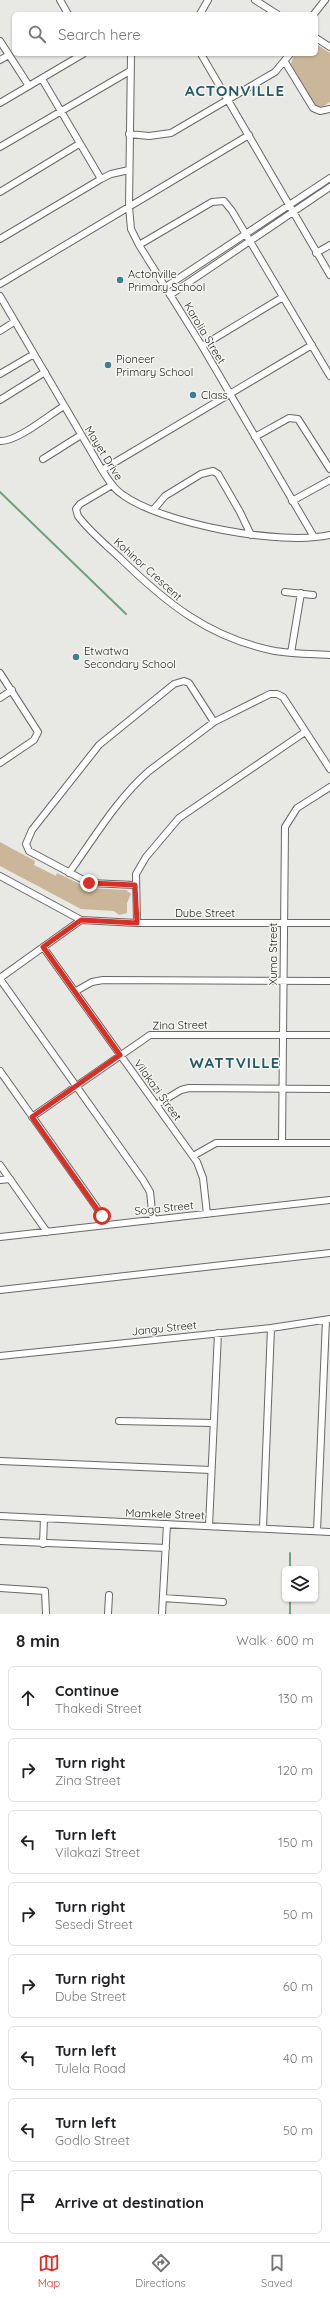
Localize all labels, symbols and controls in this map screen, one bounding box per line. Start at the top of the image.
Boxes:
search box [12,12,318,56]
icon: search [26,23,48,45]
text: Search here [58,25,141,44]
district label: ACTONVILLE [185,81,285,100]
place label: Actonville Primary School [128,267,205,294]
marker: Actonville Primary School [115,275,125,285]
street label: Karolia Street [181,300,229,367]
place label: Pioneer Primary School [116,352,193,379]
marker: Pioneer Primary School [103,360,113,370]
place label: Class [201,388,228,402]
marker: Class [188,390,198,400]
street label: Mayet Drive [82,423,126,483]
street label: Kohinor Crescent [111,535,185,604]
place label: Etwatwa Secondary School [84,644,176,671]
marker: Etwatwa Secondary School [71,652,81,662]
route end [80,874,98,892]
street label: Dube Street [175,906,235,920]
street label: Xuma Street [266,922,280,985]
street label: Zina Street [152,1018,208,1032]
district label: WATTVILLE [190,1053,280,1072]
street label: Vilakazi Street [131,1057,185,1123]
street label: Soga Street [134,1198,195,1218]
route start [93,1207,111,1225]
street label: Jangu Street [131,1318,198,1338]
street label: Mamkele Street [125,1506,205,1522]
map controls [282,1566,318,1602]
button: layers [282,1566,318,1602]
text: 8 min [16,1630,60,1651]
text: Walk · 600 m [236,1632,314,1648]
text: Continue [55,1681,119,1700]
icon: ahead [17,1687,39,1709]
text: 130 m [278,1690,313,1706]
text: Thakedi Street [55,1700,142,1716]
text: Turn right [55,1753,126,1772]
icon: right [17,1759,39,1781]
text: 120 m [278,1762,313,1778]
text: Zina Street [55,1772,121,1788]
text: Turn left [55,1825,117,1844]
icon: left [17,1831,39,1853]
text: 150 m [278,1834,313,1850]
text: Vilakazi Street [55,1844,140,1860]
text: Turn right [55,1897,126,1916]
icon: right [17,1903,39,1925]
text: 50 m [283,1906,313,1922]
text: Sesedi Street [55,1916,133,1932]
text: Turn right [55,1969,126,1988]
icon: right [17,1975,39,1997]
text: 60 m [283,1978,313,1994]
text: Dube Street [55,1988,126,2004]
text: Turn left [55,2041,117,2060]
icon: left [17,2047,39,2069]
text: 40 m [283,2050,313,2066]
text: Tulela Road [55,2060,126,2076]
text: Turn left [55,2113,117,2132]
icon: left [17,2119,39,2141]
text: 50 m [283,2122,313,2138]
text: Godlo Street [55,2132,130,2148]
icon: arrive [17,2191,39,2213]
text: Arrive at destination [55,2193,204,2212]
tab: Map [38,2252,60,2290]
tab: Directions [135,2252,186,2290]
tab: Saved [261,2252,292,2290]

